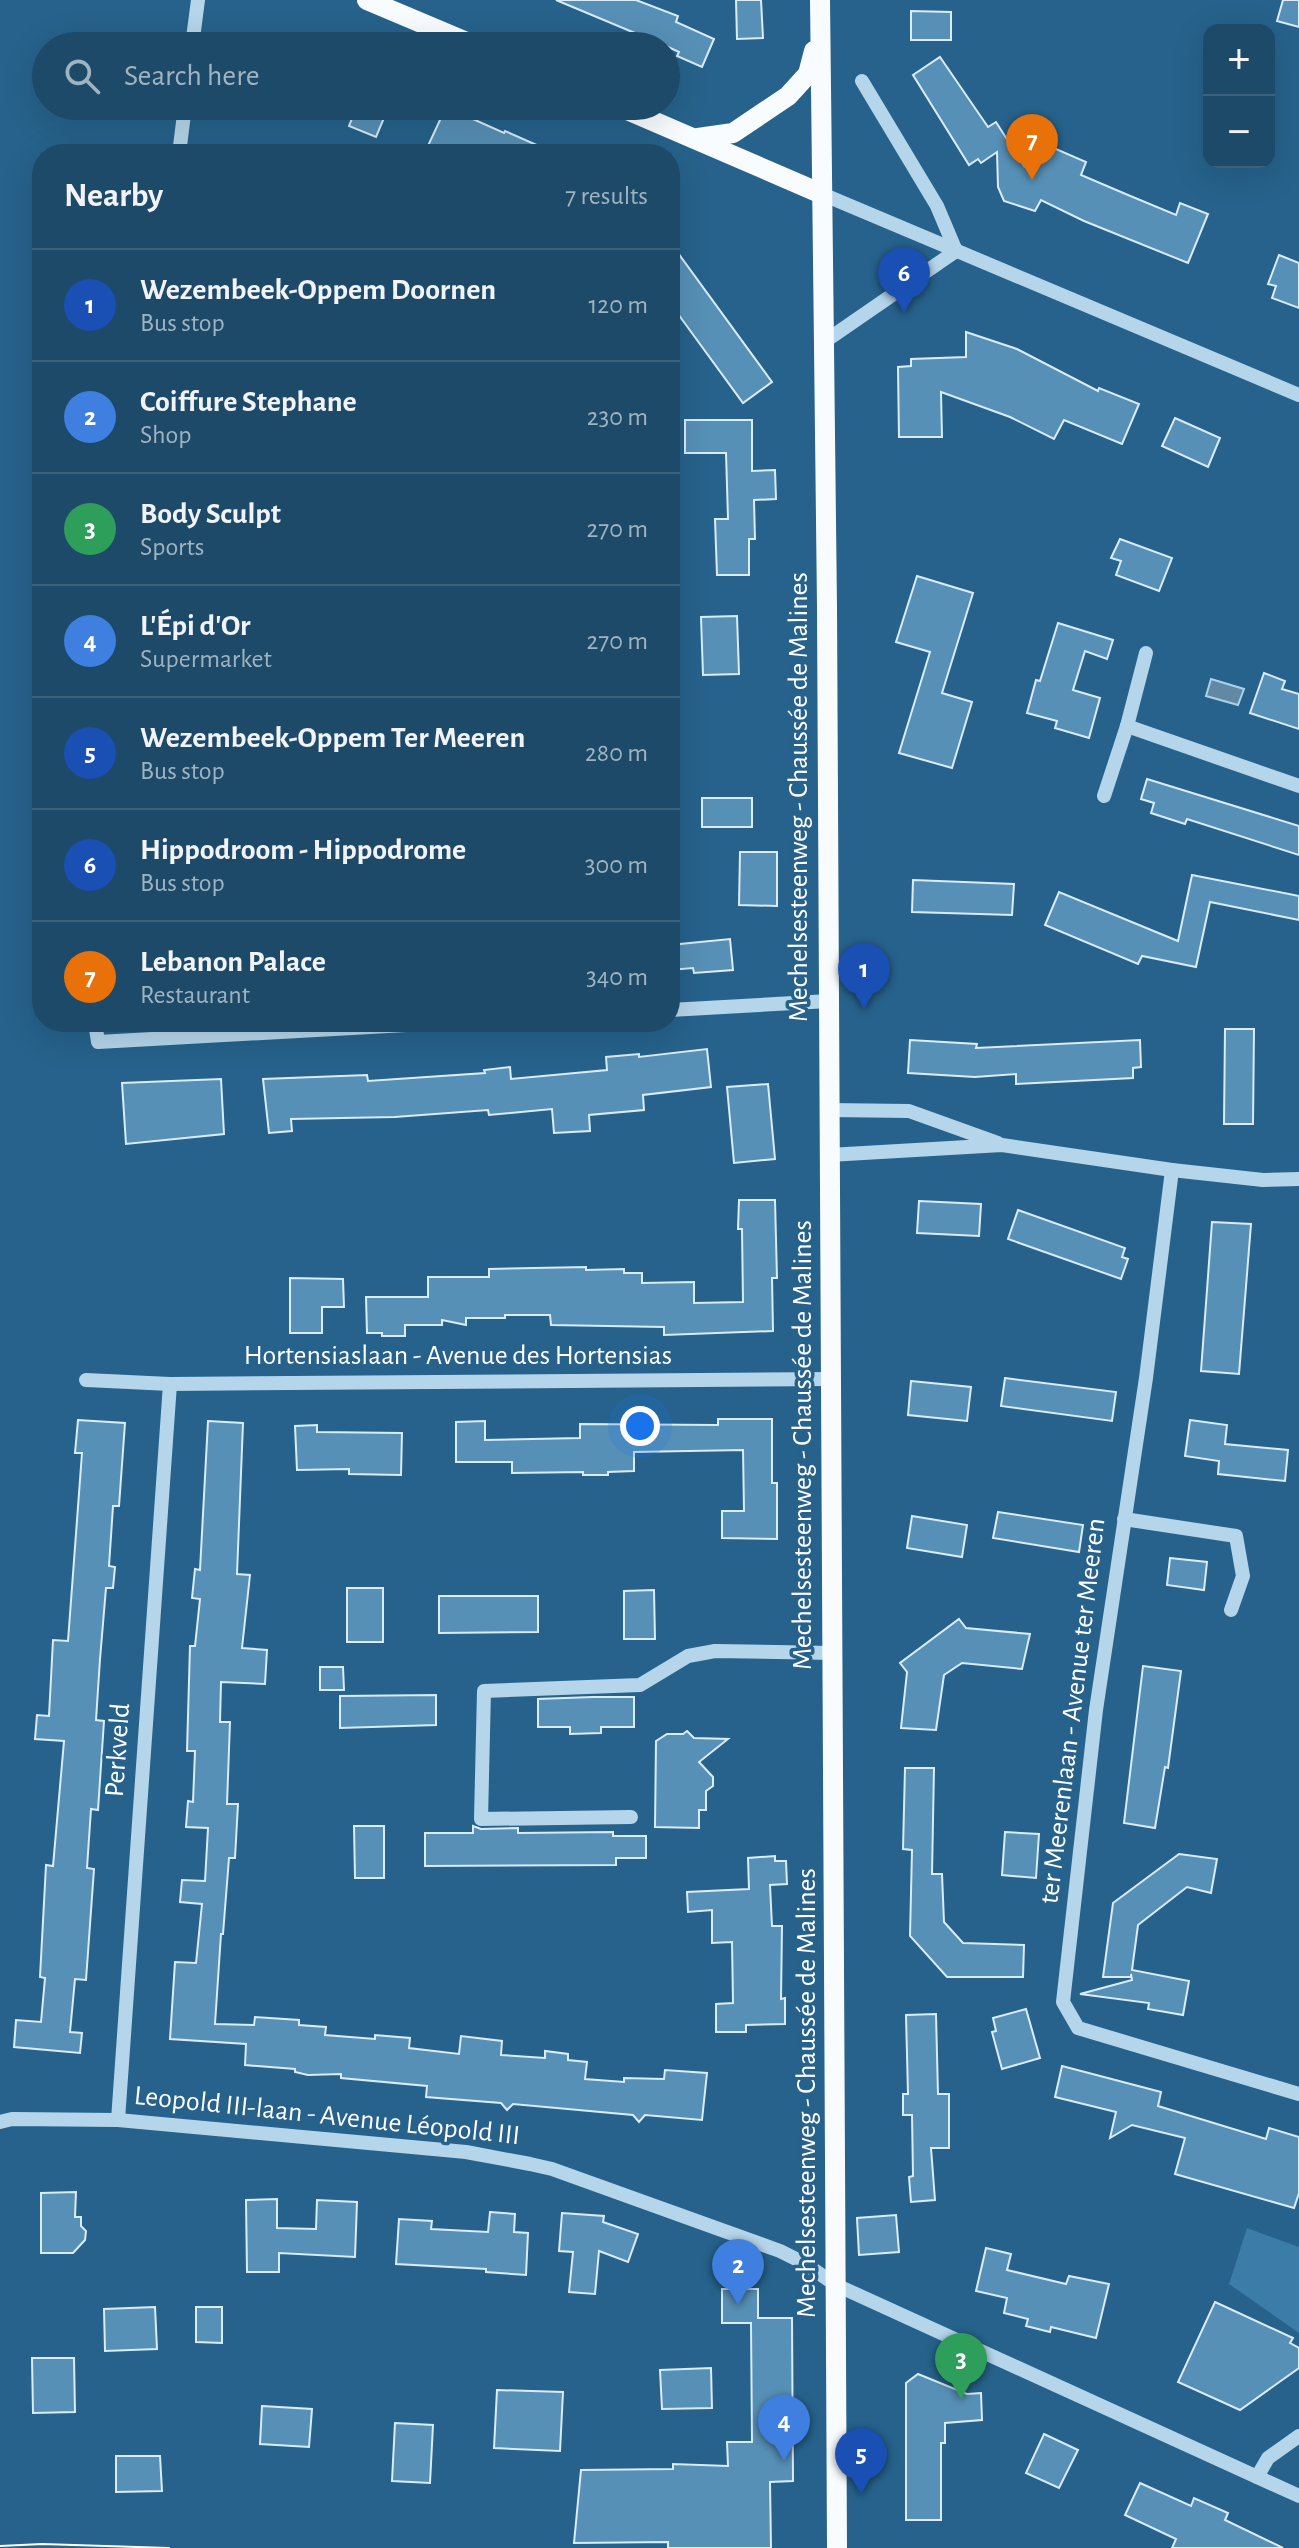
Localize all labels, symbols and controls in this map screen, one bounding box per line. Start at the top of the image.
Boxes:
map controls [1203,24,1275,168]
button: + [1203,24,1275,96]
search box [32,32,680,120]
icon: search [60,54,104,98]
text: Search here [124,61,260,91]
button: − [1203,96,1275,168]
pin: 7 [1006,114,1058,180]
text: Nearby [64,179,163,213]
text: 7 results [565,183,648,209]
pin: 6 [878,247,930,313]
text: Wezembeek-Oppem Doornen [140,275,496,305]
text: 1 [85,292,95,318]
text: 120 m [588,292,648,318]
text: Bus stop [140,310,225,336]
text: Coiffure Stephane [140,387,357,417]
text: 2 [84,404,96,430]
text: 230 m [587,404,648,430]
text: Shop [140,422,192,448]
text: Body Sculpt [140,499,281,529]
text: 3 [84,516,96,542]
text: 270 m [587,516,648,542]
text: Sports [140,534,204,560]
street label: Mechelsesteenweg - Chaussée de Malines [785,572,813,1022]
text: L'Épi d'Or [140,611,251,641]
text: 4 [83,628,97,654]
text: 270 m [587,628,648,654]
text: Supermarket [140,646,272,672]
text: Wezembeek-Oppem Ter Meeren [140,723,525,753]
text: 5 [84,740,96,766]
text: 280 m [585,740,648,766]
text: Bus stop [140,758,225,784]
text: Hippodroom - Hippodrome [140,835,466,865]
text: 6 [84,852,96,878]
text: 300 m [585,852,648,878]
text: Bus stop [140,870,225,896]
pin: 1 [838,943,890,1009]
text: Lebanon Palace [140,947,326,977]
text: 7 [84,964,96,990]
text: 340 m [586,964,648,990]
text: Restaurant [140,982,250,1008]
street label: Mechelsesteenweg - Chaussée de Malines [789,1220,817,1670]
street label: Hortensiaslaan - Avenue des Hortensias [244,1342,672,1370]
your location [620,1406,660,1446]
street label: ter Meerenlaan - Avenue ter Meeren [1035,1516,1111,1906]
street label: Perkveld [101,1702,135,1798]
street label: Mechelsesteenweg - Chaussée de Malines [793,1868,821,2318]
street label: Leopold III-laan - Avenue Léopold III [133,2082,521,2150]
pin: 2 [712,2239,764,2305]
pin: 3 [935,2333,987,2399]
pin: 4 [758,2395,810,2461]
pin: 5 [835,2428,887,2494]

